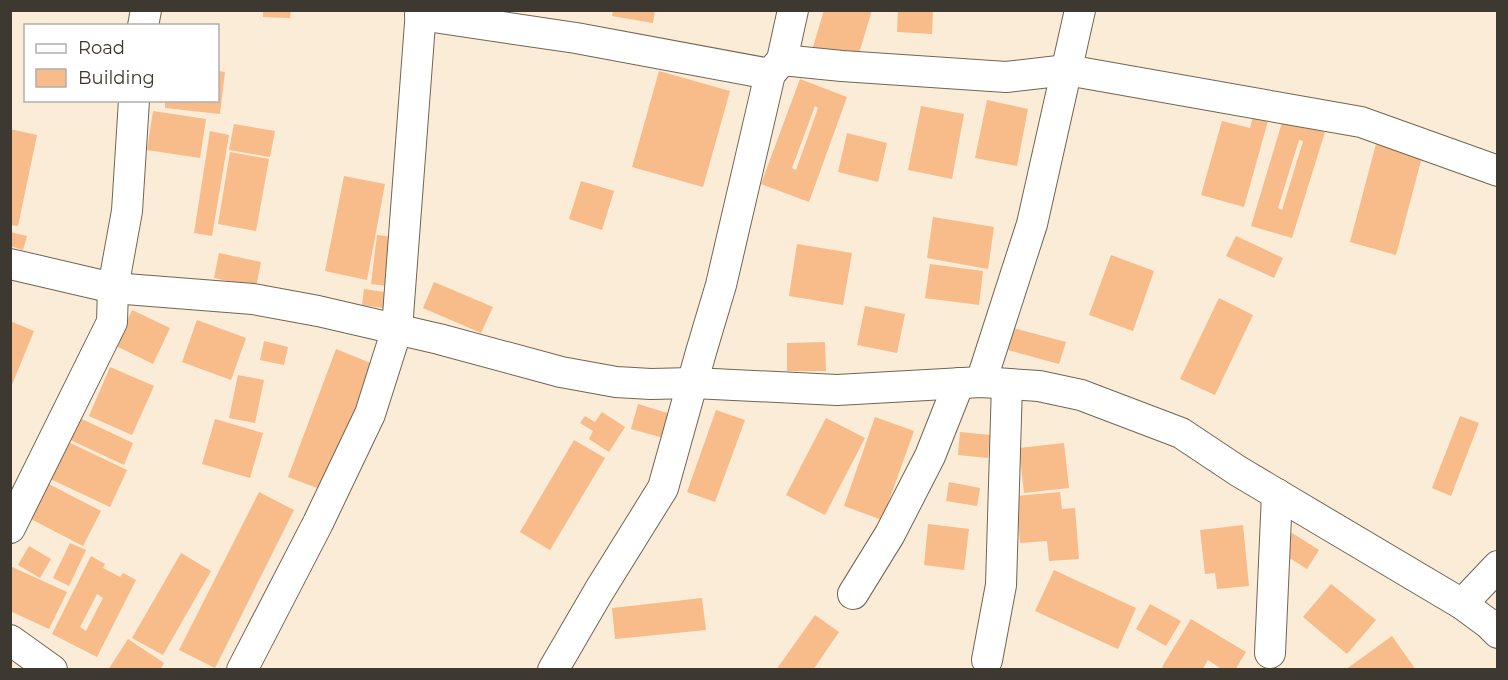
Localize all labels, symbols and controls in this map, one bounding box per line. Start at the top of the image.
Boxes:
legend [24,24,219,102]
text: Road [78,37,125,59]
text: Building [78,67,155,89]

